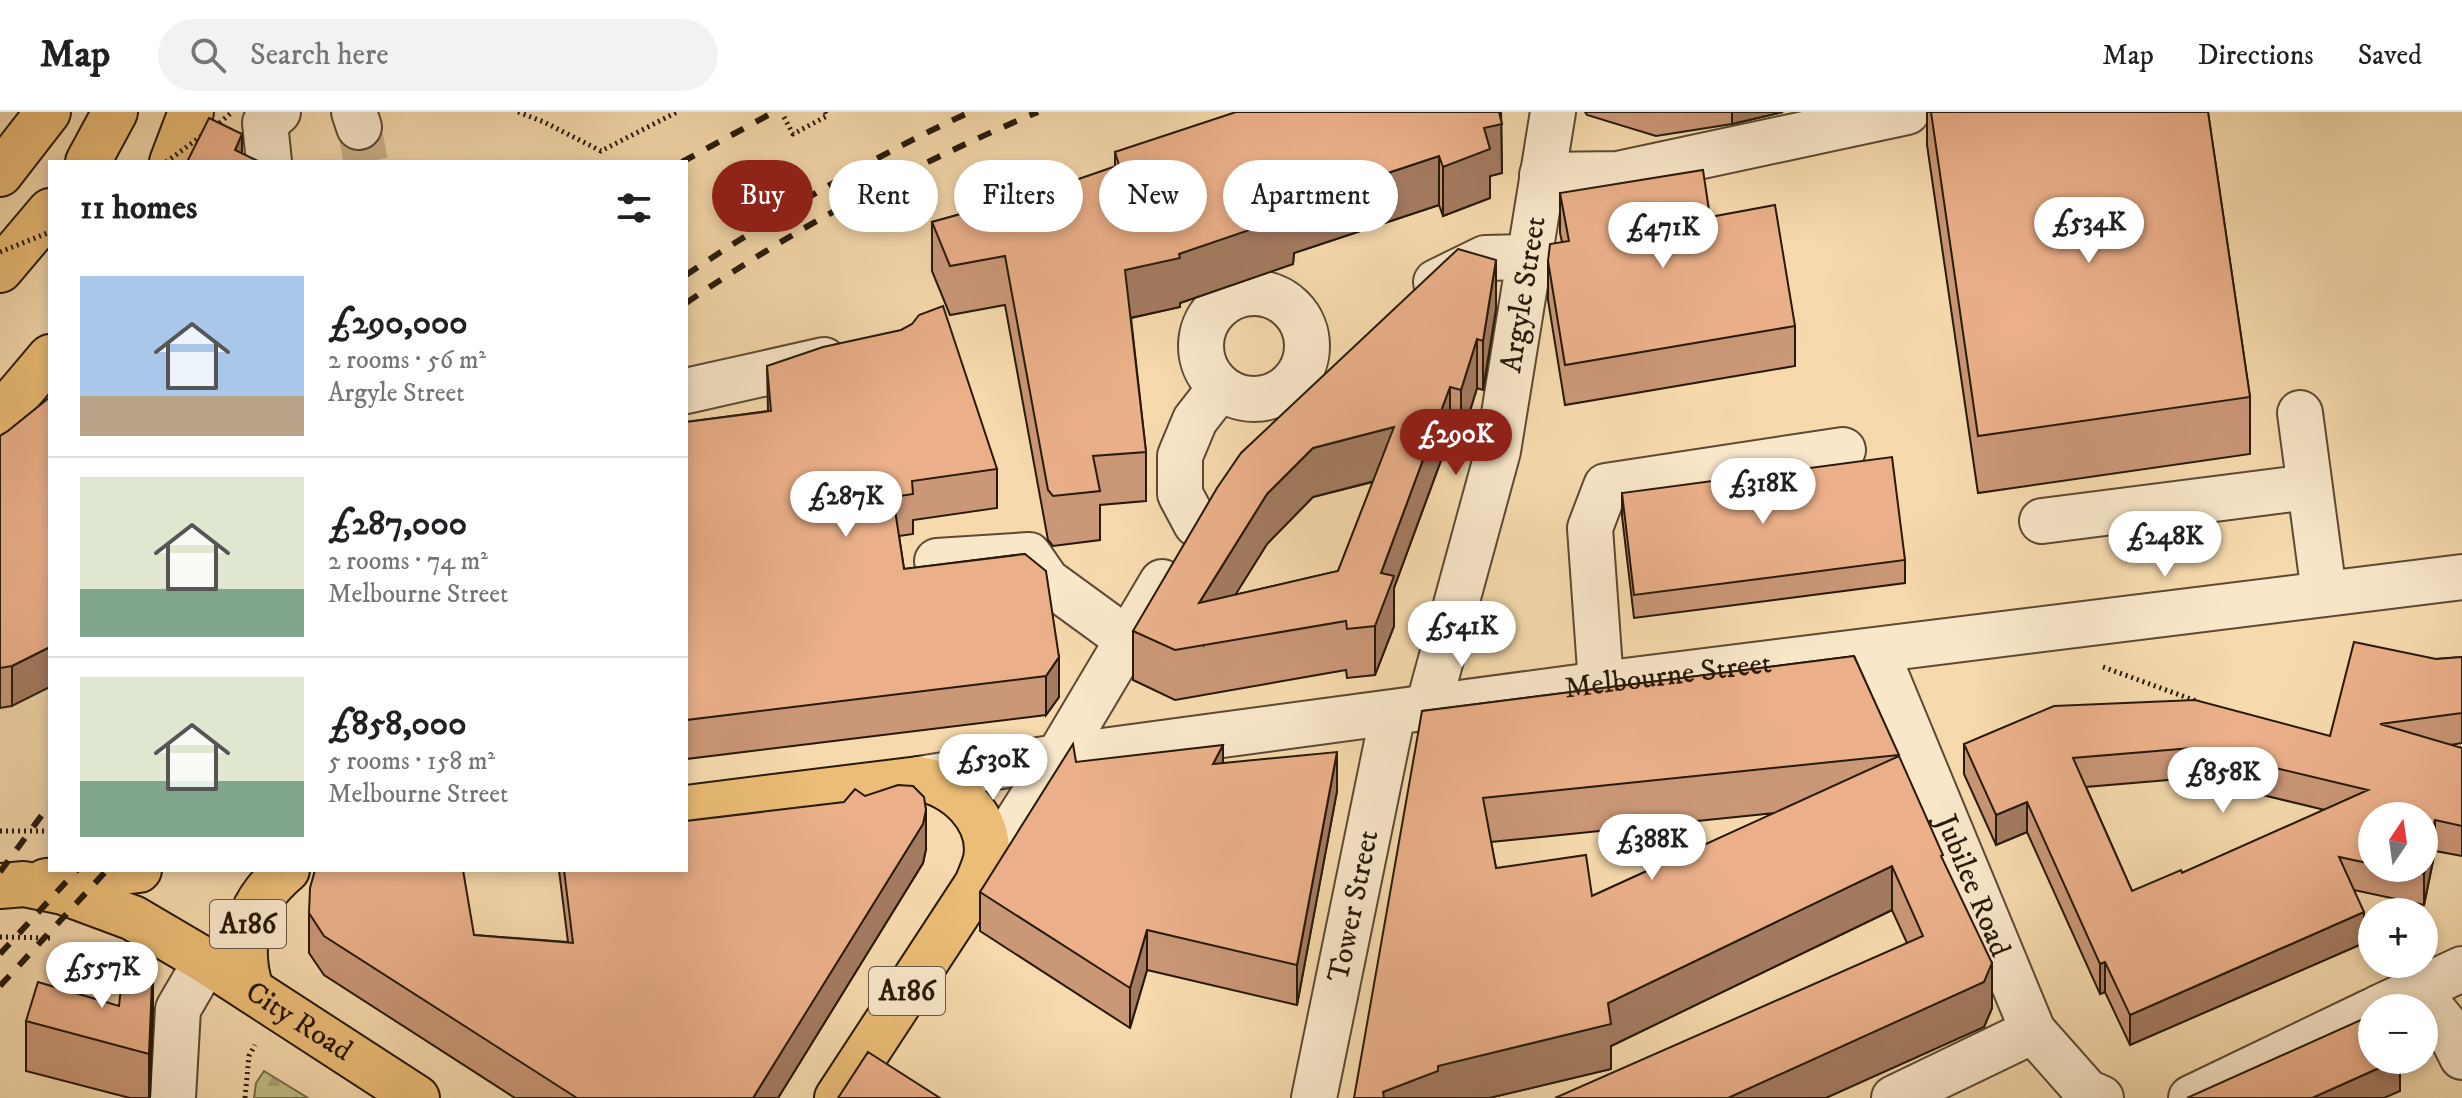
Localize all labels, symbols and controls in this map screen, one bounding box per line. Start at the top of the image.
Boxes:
search box [158,19,718,91]
text: Map [40,31,110,79]
icon: search [186,33,230,77]
text: Search here [250,37,389,74]
text: Map [2102,38,2154,73]
text: Directions [2198,38,2314,73]
text: Saved [2358,38,2422,73]
chip: Buy [712,160,813,232]
chip: Rent [829,160,938,232]
chip: Filters [954,160,1083,232]
chip: New [1099,160,1207,232]
chip: Apartment [1223,160,1398,232]
icon: filters [612,186,656,230]
text: 11 homes [80,187,197,229]
pin: £534K [2033,197,2145,265]
pin: £471K [1607,202,1719,270]
text: £534K [2052,206,2126,239]
text: £471K [1626,211,1700,244]
street label: Argyle Street [1493,214,1554,375]
text: £290,000 [328,302,468,344]
icon: home [144,308,240,404]
text: 2 rooms · 56 m² [328,344,486,377]
text: Argyle Street [328,377,465,410]
pin: £290K [1400,409,1512,477]
text: £290K [1418,418,1494,451]
pin: £318K [1707,458,1819,526]
text: £318K [1729,467,1797,500]
pin: £287K [790,471,902,539]
text: £287K [808,480,884,513]
text: £287,000 [328,503,467,545]
icon: home [144,509,240,605]
pin: £248K [2109,511,2221,579]
text: £248K [2126,520,2204,553]
text: 2 rooms · 74 m² [328,545,488,578]
text: Melbourne Street [328,578,508,611]
pin: £541K [1406,601,1518,669]
text: £541K [1426,610,1498,643]
street label: Melbourne Street [1562,644,1773,707]
text: £858,000 [328,703,466,745]
icon: home [144,709,240,805]
pin: £530K [937,734,1049,802]
text: £530K [957,743,1029,776]
text: 5 rooms · 158 m² [328,745,495,778]
pin: £858K [2167,747,2279,815]
text: £858K [2185,756,2261,789]
text: Melbourne Street [328,778,508,811]
north arrow [2358,802,2438,882]
map controls [2358,802,2438,1074]
street label: Jubilee Road [1926,807,2019,962]
pin: £388K [1596,814,1708,882]
text: £388K [1616,823,1688,856]
street label: Tower Street [1320,827,1387,985]
button: + [2358,898,2438,978]
road number: A186 [210,900,286,948]
pin: £557K [46,942,158,1010]
text: £557K [64,951,140,984]
road number: A186 [869,967,945,1015]
street label: City Road [238,973,359,1069]
button: − [2358,994,2438,1074]

